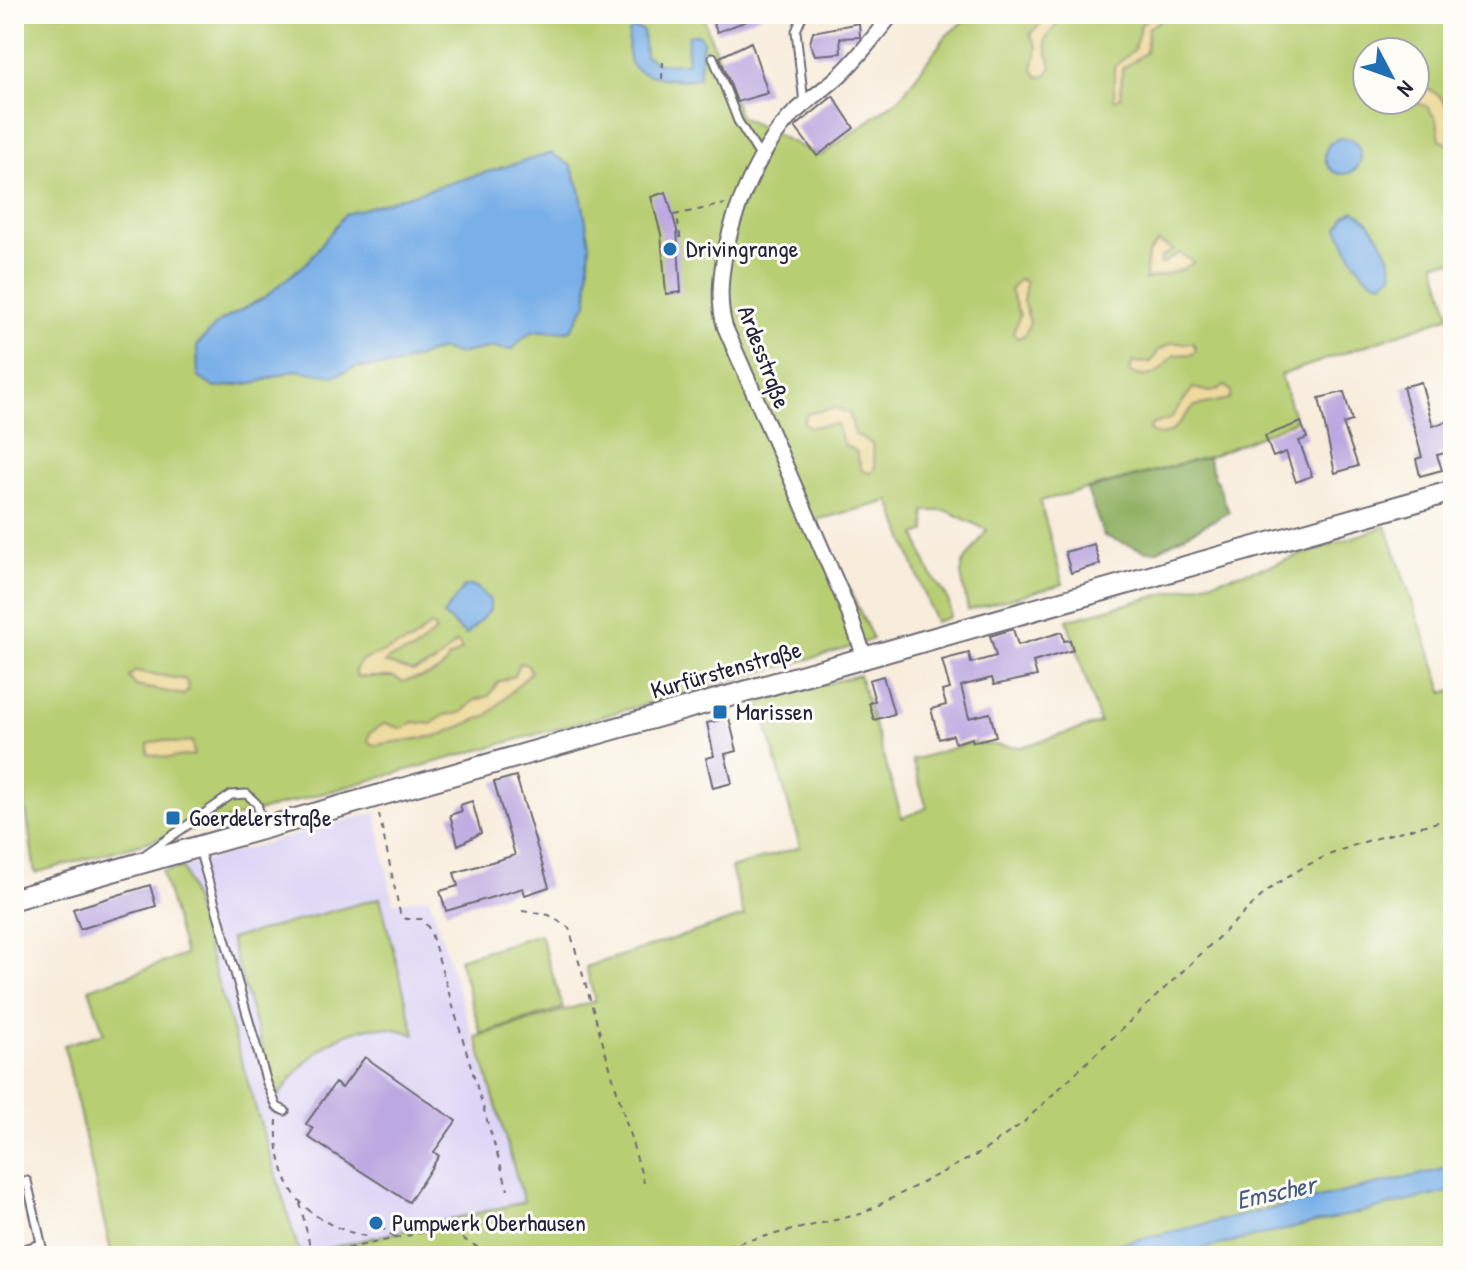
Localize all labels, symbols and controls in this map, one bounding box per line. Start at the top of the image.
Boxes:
north arrow [1351,36,1431,116]
text: N [1391,75,1421,104]
place label: Drivingrange [686,232,799,264]
marker: Drivingrange [661,240,679,258]
street label: Ardesstraße [731,301,799,413]
street label: Kurfürstenstraße [647,632,805,706]
place label: Marissen [736,695,813,727]
marker: Marissen [711,703,729,721]
place label: Goerdelerstraße [189,801,332,833]
marker: Goerdelerstraße [164,809,182,827]
water label: Emscher [1233,1165,1322,1217]
place label: Pumpwerk Oberhausen [392,1206,586,1238]
marker: Pumpwerk Oberhausen [367,1214,385,1232]

